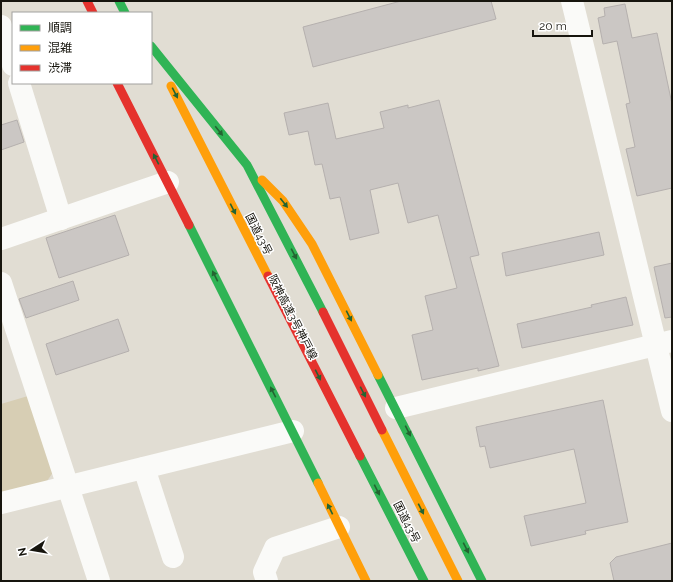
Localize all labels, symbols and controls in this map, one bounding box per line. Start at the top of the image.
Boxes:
legend [12,12,152,84]
scale bar [533,12,592,38]
text: 20 m [539,19,567,33]
text: 順調 [48,21,72,35]
text: 混雑 [48,41,72,55]
text: 渋滞 [48,61,72,75]
one-way arrow [172,87,178,99]
one-way arrow [215,126,224,137]
one-way arrow [153,154,160,165]
one-way arrow [279,198,288,209]
one-way arrow [230,203,237,215]
street label: 国道43号 [243,211,275,257]
one-way arrow [290,248,297,260]
one-way arrow [212,270,218,281]
street label: 阪神高速3号神戸線 [265,272,320,362]
one-way arrow [346,310,352,321]
one-way arrow [315,369,321,380]
one-way arrow [270,386,276,397]
one-way arrow [360,387,366,398]
one-way arrow [405,426,411,437]
one-way arrow [374,484,381,496]
street label: 国道43号 [391,499,423,545]
one-way arrow [327,503,333,514]
one-way arrow [418,503,425,514]
north arrow [12,530,52,570]
one-way arrow [463,542,469,553]
text: N [15,547,30,557]

